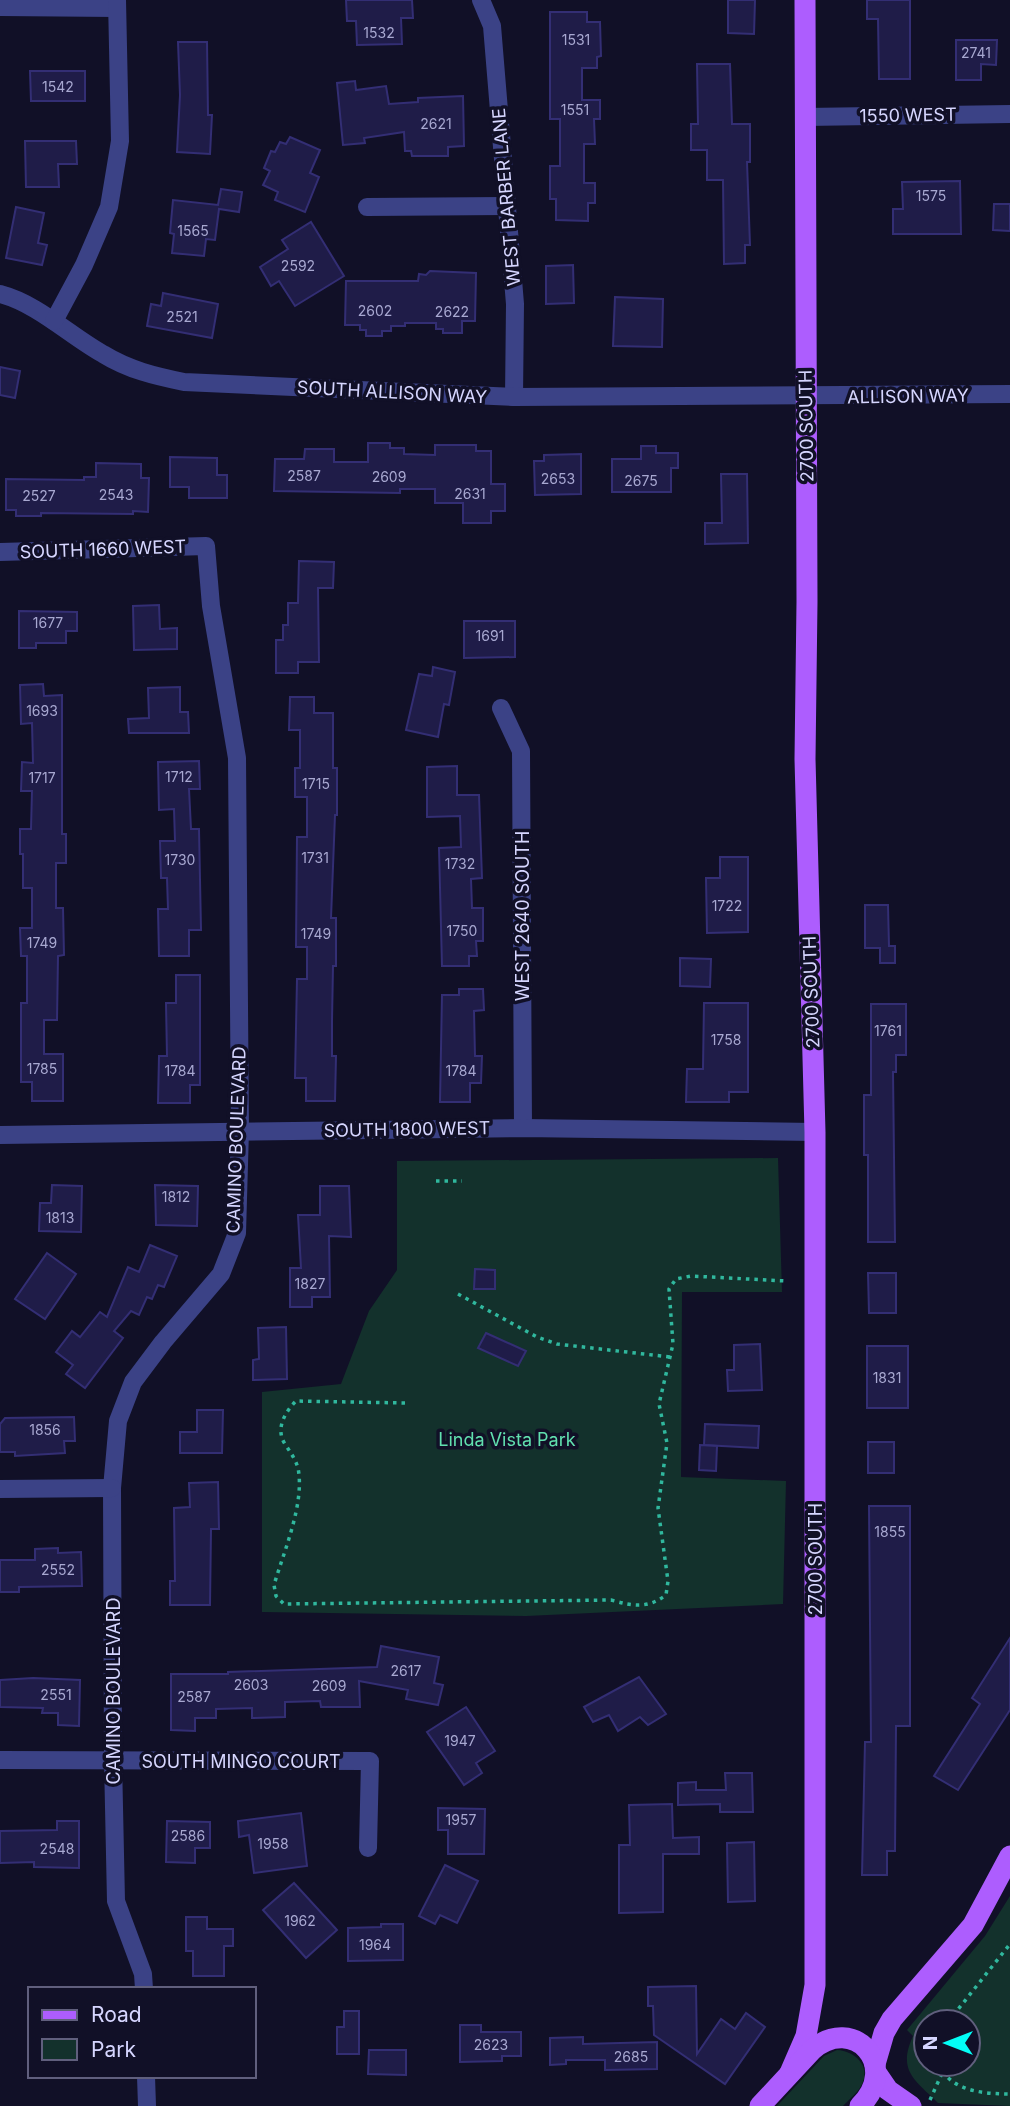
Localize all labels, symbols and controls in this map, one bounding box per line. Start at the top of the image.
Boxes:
house number: 1532 [363,24,395,41]
house number: 1531 [562,31,590,48]
house number: 2741 [961,44,991,61]
house number: 1542 [42,78,74,95]
house number: 1551 [561,101,589,118]
street label: 1550 WEST [859,104,957,126]
street label: WEST BARBER LANE [488,107,524,287]
house number: 2621 [420,115,452,132]
house number: 1575 [916,187,946,204]
house number: 1565 [177,222,209,239]
house number: 2592 [281,257,315,274]
house number: 2602 [358,302,392,319]
house number: 2622 [435,303,469,320]
house number: 2521 [166,308,198,325]
street label: 2700 SOUTH [795,370,817,482]
street label: SOUTH ALLISON WAY [296,377,488,407]
street label: ALLISON WAY [847,384,969,408]
house number: 2587 [287,467,321,484]
house number: 2609 [372,468,406,485]
house number: 2653 [541,470,575,487]
house number: 2675 [624,472,658,489]
house number: 2631 [454,485,486,502]
house number: 2543 [99,486,133,503]
house number: 2527 [22,487,56,504]
street label: SOUTH 1660 WEST [19,536,187,562]
house number: 1677 [33,614,63,631]
house number: 1691 [476,627,504,644]
house number: 1693 [26,702,58,719]
house number: 1712 [165,768,193,785]
house number: 1717 [28,769,56,786]
house number: 1715 [302,775,330,792]
street label: WEST 2640 SOUTH [512,831,533,1001]
house number: 1731 [301,849,329,866]
house number: 1730 [165,851,195,868]
house number: 1732 [445,855,475,872]
house number: 1722 [712,897,742,914]
house number: 1750 [447,922,477,939]
house number: 1749 [301,925,331,942]
house number: 1749 [27,934,57,951]
street label: 2700 SOUTH [799,935,823,1049]
house number: 1761 [874,1022,902,1039]
house number: 1758 [711,1031,741,1048]
street label: CAMINO BOULEVARD [222,1046,250,1234]
house number: 1785 [27,1060,57,1077]
house number: 1784 [164,1062,196,1079]
house number: 1784 [445,1062,477,1079]
street label: SOUTH 1800 WEST [323,1117,491,1141]
house number: 1812 [162,1188,190,1205]
house number: 1813 [46,1209,74,1226]
house number: 1827 [295,1275,325,1292]
house number: 1831 [873,1369,901,1386]
house number: 1856 [29,1421,61,1438]
park label: Linda Vista Park [438,1429,576,1450]
street label: 2700 SOUTH [805,1503,826,1615]
house number: 1855 [874,1523,906,1540]
house number: 2552 [41,1561,75,1578]
street label: CAMINO BOULEVARD [103,1598,124,1784]
house number: 2617 [391,1662,421,1679]
house number: 2603 [234,1676,268,1693]
house number: 2609 [312,1677,346,1694]
house number: 2551 [40,1686,72,1703]
house number: 2587 [177,1688,211,1705]
house number: 1947 [444,1732,476,1749]
street label: SOUTH MINGO COURT [141,1751,341,1772]
house number: 1957 [446,1811,476,1828]
house number: 2586 [171,1827,205,1844]
house number: 1958 [257,1835,289,1852]
house number: 2548 [40,1840,74,1857]
house number: 1962 [284,1912,316,1929]
house number: 1964 [359,1936,391,1953]
legend [28,1987,256,2078]
text: Road [91,2002,142,2027]
north arrow [912,2008,982,2078]
house number: 2623 [474,2036,508,2053]
text: N [919,2036,942,2050]
text: Park [91,2037,136,2062]
house number: 2685 [614,2048,648,2065]

